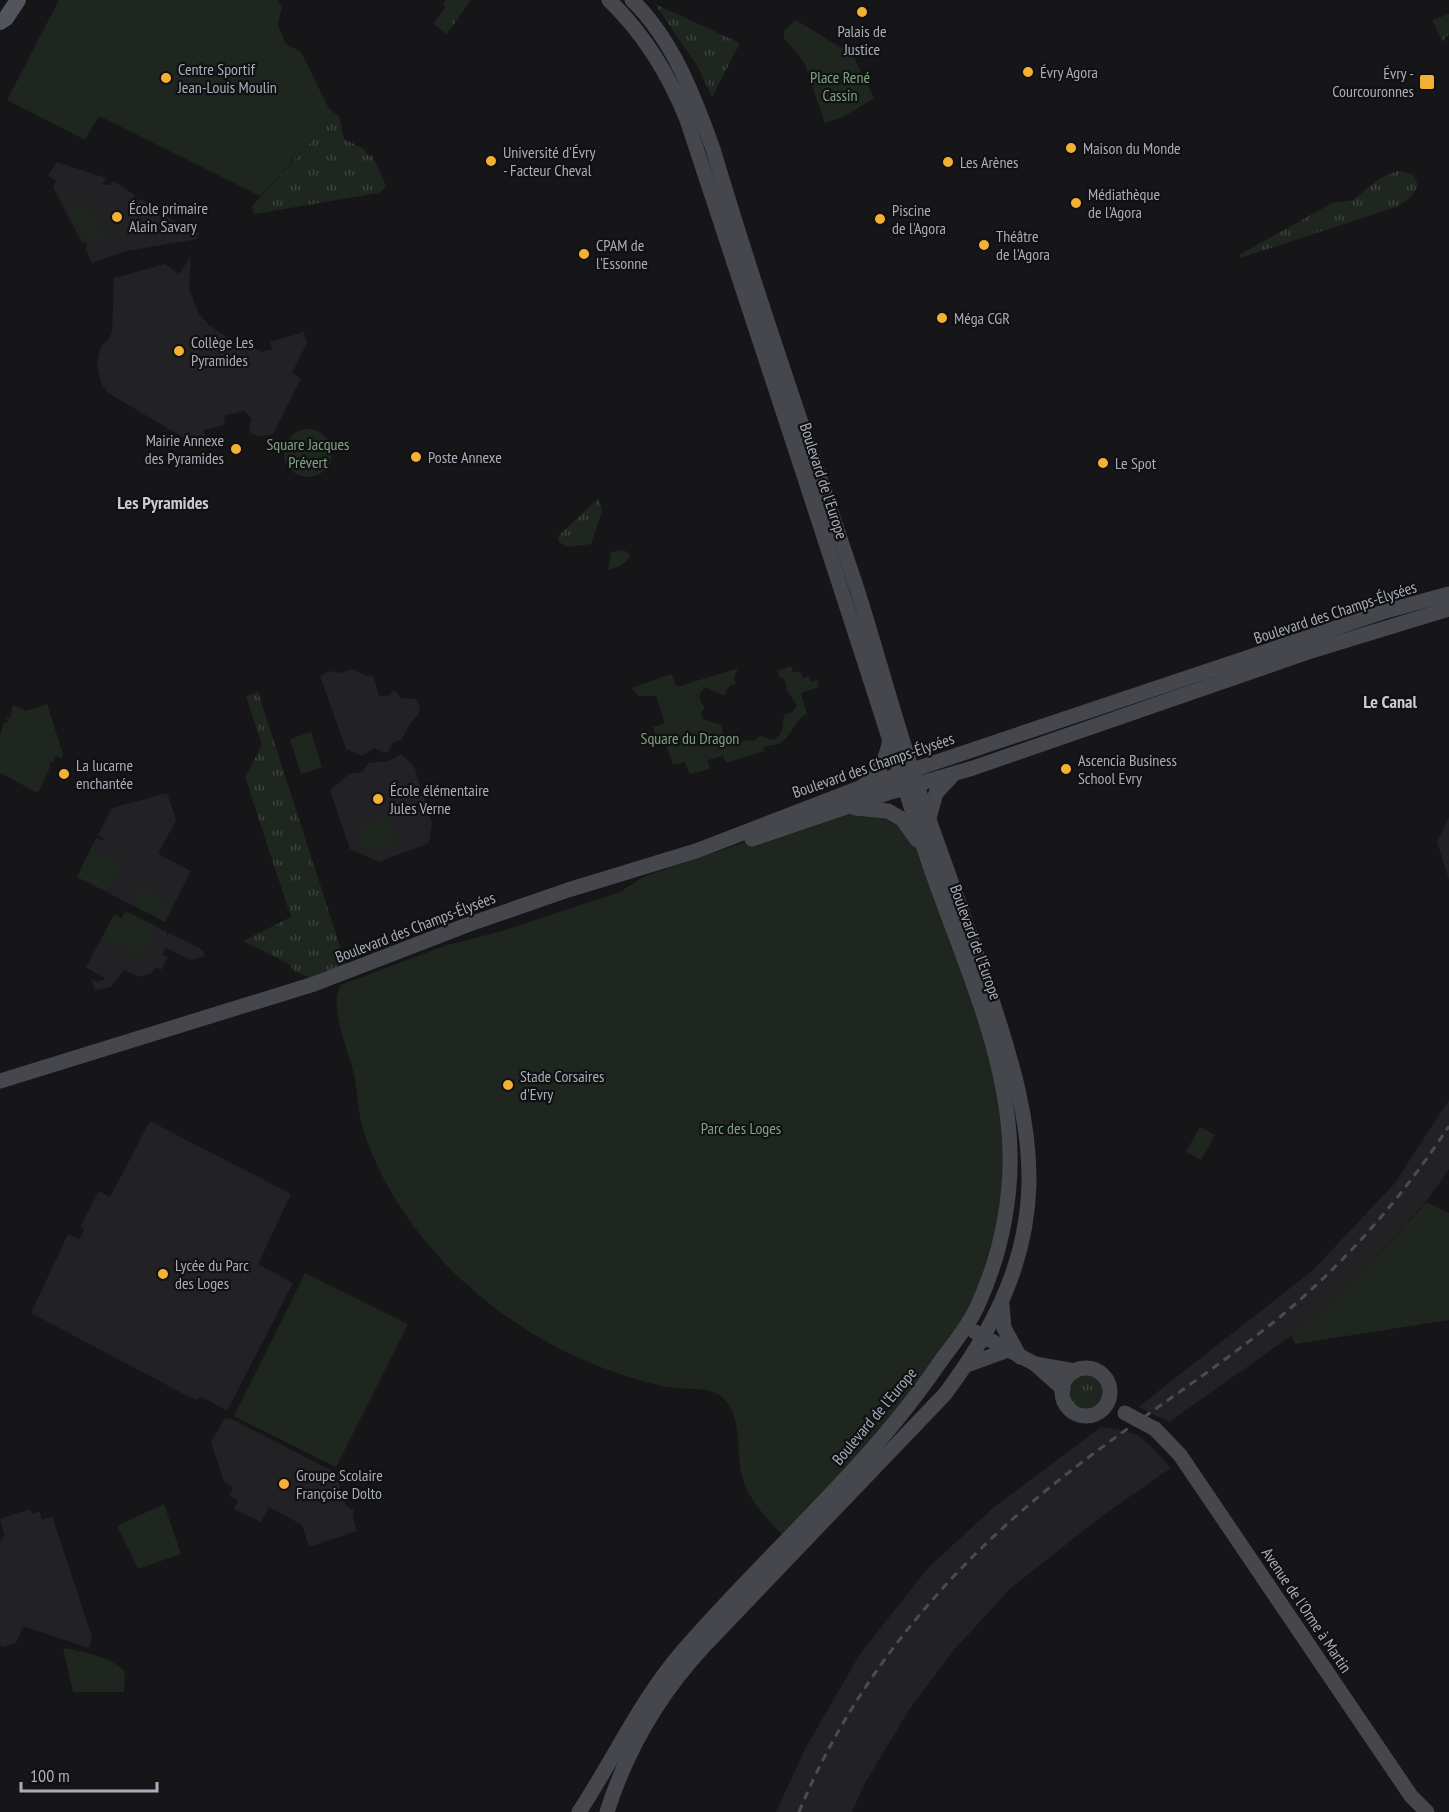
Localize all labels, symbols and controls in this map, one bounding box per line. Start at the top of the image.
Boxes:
marker: Palais de Justice [855,5,869,19]
place label: Palais de Justice [837,21,887,59]
place label: Centre Sportif Jean-Louis Moulin [177,59,277,97]
place label: Évry Agora [1040,62,1098,82]
place label: Évry - Courcouronnes [1332,63,1414,101]
marker: Évry Agora [1021,65,1035,79]
park label: Place René Cassin [810,67,870,105]
marker: Centre Sportif Jean-Louis Moulin [159,71,173,85]
marker: Évry - Courcouronnes [1418,73,1436,91]
place label: Maison du Monde [1083,138,1181,158]
marker: Maison du Monde [1064,141,1078,155]
place label: Université d'Évry - Facteur Cheval [503,142,595,180]
place label: Les Arènes [960,152,1019,172]
marker: Université d'Évry - Facteur Cheval [484,154,498,168]
marker: Les Arènes [941,155,955,169]
place label: Médiathèque de l'Agora [1088,184,1160,222]
marker: Médiathèque de l'Agora [1069,196,1083,210]
place label: École primaire Alain Savary [129,198,208,236]
place label: Piscine de l'Agora [892,200,946,238]
marker: École primaire Alain Savary [110,210,124,224]
marker: Piscine de l'Agora [873,212,887,226]
place label: Théâtre de l'Agora [996,226,1050,264]
place label: CPAM de l'Essonne [596,235,648,273]
marker: Théâtre de l'Agora [977,238,991,252]
marker: CPAM de l'Essonne [577,247,591,261]
place label: Méga CGR [954,308,1010,328]
marker: Méga CGR [935,311,949,325]
place label: Collège Les Pyramides [191,332,254,370]
marker: Collège Les Pyramides [172,344,186,358]
street label: Boulevard de l'Europe [796,420,852,542]
place label: Mairie Annexe des Pyramides [145,430,224,468]
park label: Square Jacques Prévert [266,434,350,472]
marker: Mairie Annexe des Pyramides [229,442,243,456]
place label: Poste Annexe [428,447,502,467]
marker: Poste Annexe [409,450,423,464]
place label: Le Spot [1115,453,1157,473]
marker: Le Spot [1096,456,1110,470]
district label: Les Pyramides [117,491,209,514]
street label: Boulevard des Champs-Élysées [1251,576,1419,648]
district label: Le Canal [1363,690,1417,713]
park label: Square du Dragon [641,728,739,748]
street label: Boulevard des Champs-Élysées [789,728,957,802]
place label: Ascencia Business School Evry [1078,750,1177,788]
place label: La lucarne enchantée [76,755,133,793]
marker: Ascencia Business School Evry [1059,762,1073,776]
marker: La lucarne enchantée [57,767,71,781]
place label: École élémentaire Jules Verne [389,780,489,818]
marker: École élémentaire Jules Verne [371,792,385,806]
street label: Boulevard de l'Europe [946,882,1006,1002]
street label: Boulevard des Champs-Élysées [332,887,498,967]
place label: Stade Corsaires d'Evry [520,1066,604,1104]
marker: Stade Corsaires d'Evry [501,1078,515,1092]
park label: Parc des Loges [701,1118,781,1138]
place label: Lycée du Parc des Loges [175,1255,249,1293]
marker: Lycée du Parc des Loges [156,1267,170,1281]
street label: Boulevard de l'Europe [827,1363,921,1469]
place label: Groupe Scolaire Françoise Dolto [296,1465,383,1503]
marker: Groupe Scolaire Françoise Dolto [277,1477,291,1491]
street label: Avenue de l'Orme à Martin [1258,1544,1356,1676]
scale bar [21,1755,158,1793]
text: 100 m [30,1764,70,1787]

